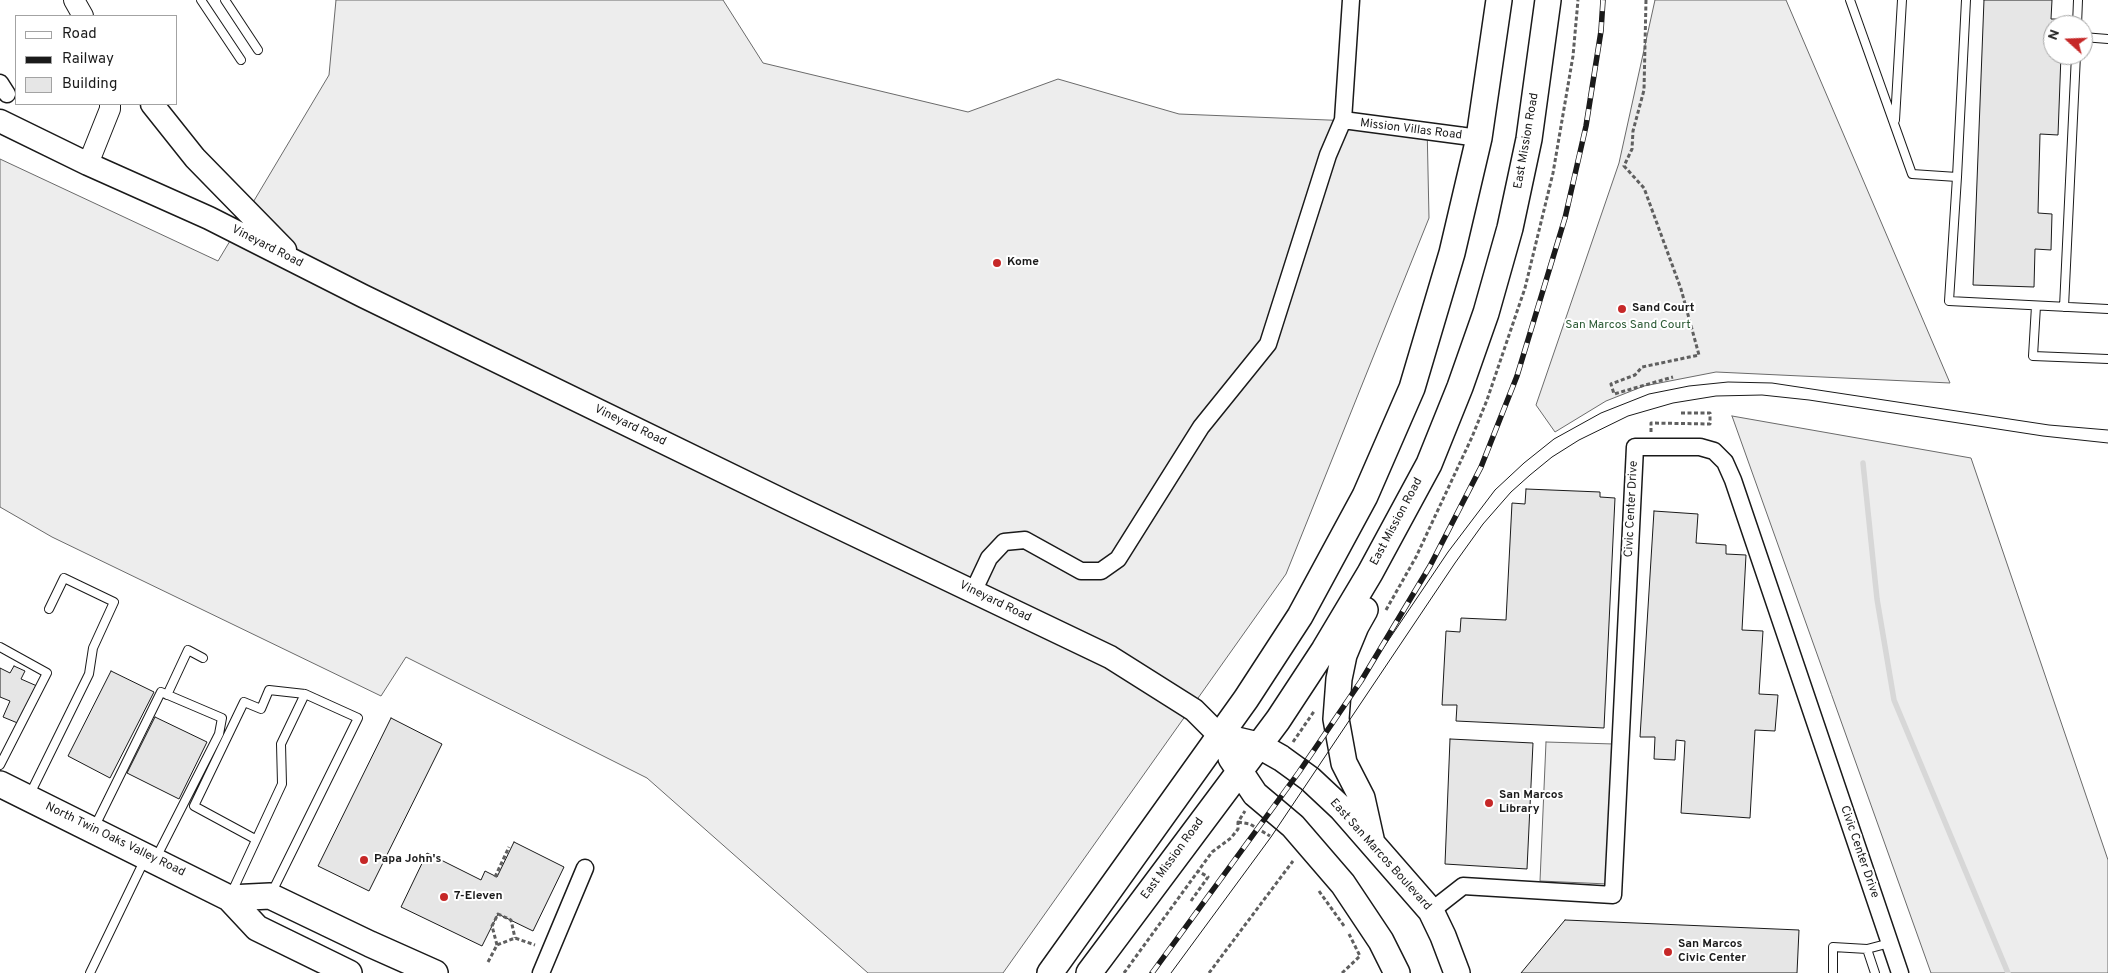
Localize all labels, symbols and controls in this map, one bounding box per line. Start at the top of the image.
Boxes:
legend [15,15,178,105]
north arrow [2043,15,2093,65]
text: Road [62,25,97,44]
text: N [2045,27,2064,43]
text: Railway [62,50,114,69]
text: Building [62,75,117,94]
street label: East Mission Road [1511,92,1543,190]
street label: Mission Villas Road [1359,117,1463,143]
street label: Vineyard Road [229,223,305,271]
place label: Kome [1007,256,1039,270]
marker: Kome [991,257,1003,269]
place label: Sand Court [1632,302,1695,316]
marker: Sand Court [1616,303,1628,315]
park label: San Marcos Sand Court [1565,319,1691,333]
street label: Vineyard Road [592,402,668,450]
street label: Civic Center Drive [1622,460,1642,558]
street label: East Mission Road [1368,476,1426,568]
street label: Vineyard Road [957,578,1033,626]
place label: San Marcos Library [1499,789,1563,817]
street label: East San Marcos Boulevard [1326,796,1434,914]
marker: San Marcos Library [1483,797,1495,809]
street label: North Twin Oaks Valley Road [43,800,187,880]
street label: Civic Center Drive [1836,804,1882,900]
street label: East Mission Road [1139,815,1207,903]
place label: Papa John's [374,853,441,867]
marker: Papa John's [358,854,370,866]
place label: 7-Eleven [454,890,503,904]
marker: 7-Eleven [438,891,450,903]
place label: San Marcos Civic Center [1678,938,1746,966]
marker: San Marcos Civic Center [1662,946,1674,958]

